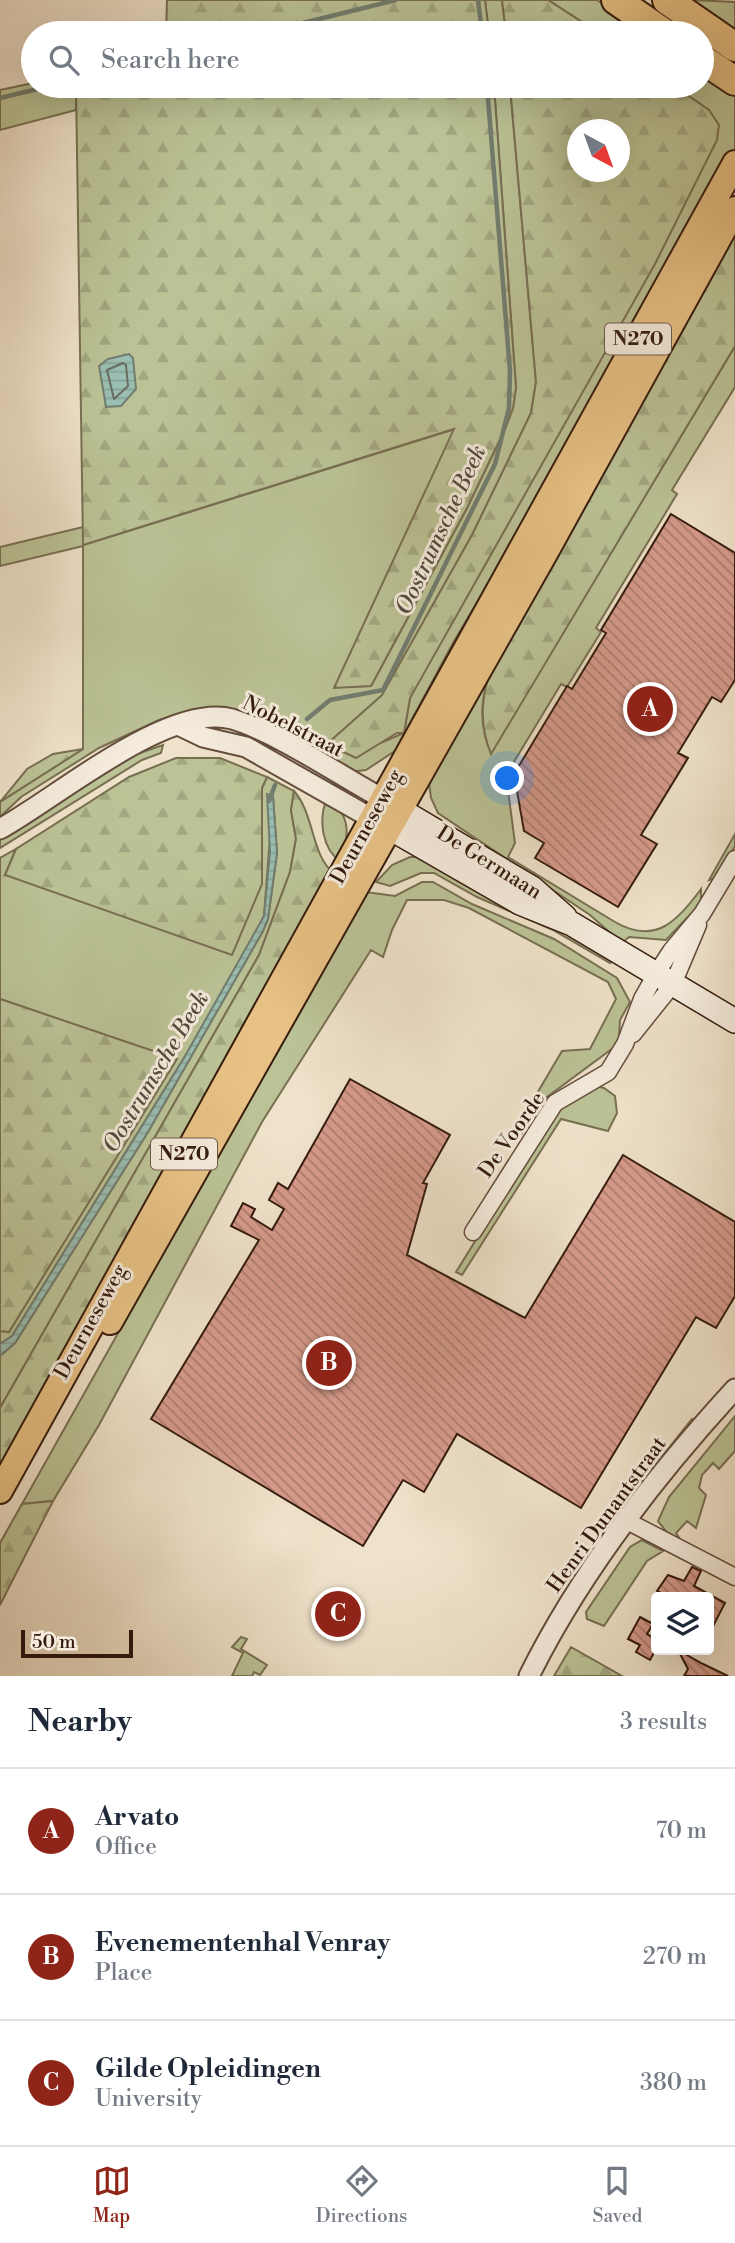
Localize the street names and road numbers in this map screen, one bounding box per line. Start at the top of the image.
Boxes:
road number: N270 [605,324,671,354]
street label: Nobelstraat [238,690,349,764]
street label: Deurneseweg [325,765,409,889]
street label: De Germaan [432,820,547,906]
street label: De Voorde [473,1087,551,1183]
road number: N270 [151,1138,217,1170]
street label: Deurneseweg [49,1260,133,1384]
street label: Henri Dunantstraat [542,1431,673,1598]

